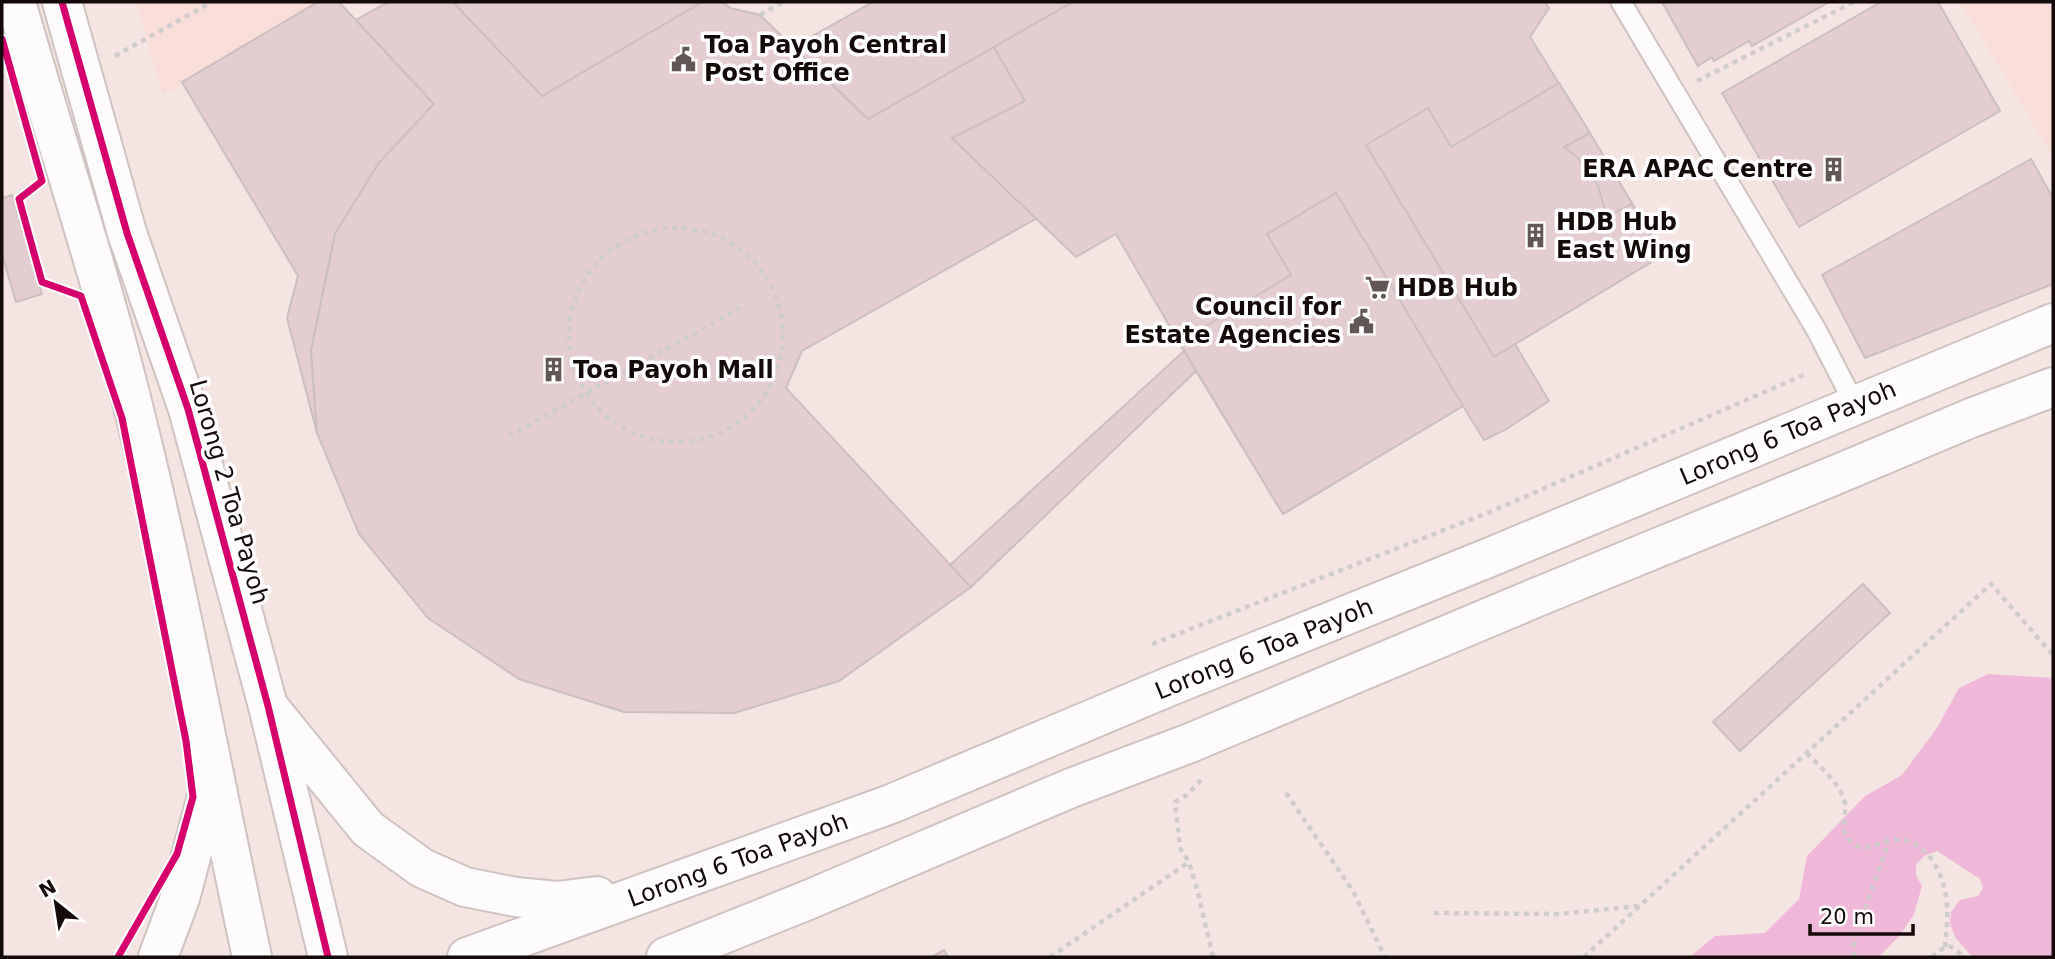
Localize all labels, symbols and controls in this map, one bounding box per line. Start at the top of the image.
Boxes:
place label: Toa Payoh Central Post Office [704,31,947,87]
public building icon: Toa Payoh Central Post Office [670,45,698,73]
place label: ERA APAC Centre [1582,155,1813,183]
building icon: ERA APAC Centre [1819,155,1847,183]
place label: HDB Hub East Wing [1556,208,1692,264]
building icon: HDB Hub East Wing [1522,222,1550,250]
supermarket icon: HDB Hub [1363,274,1391,302]
place label: HDB Hub [1397,274,1518,302]
place label: Council for Estate Agencies [1124,293,1341,349]
public building icon: Council for Estate Agencies [1347,307,1375,335]
building icon: Toa Payoh Mall [539,356,567,384]
place label: Toa Payoh Mall [573,356,774,384]
street label: Lorong 6 Toa Payoh [1676,375,1900,491]
street label: Lorong 2 Toa Payoh [184,376,274,608]
street label: Lorong 6 Toa Payoh [1151,592,1377,706]
street label: Lorong 6 Toa Payoh [624,807,852,913]
north arrow [21,868,91,938]
text: N [35,875,60,902]
scale bar [1810,892,1913,936]
text: 20 m [1820,905,1874,929]

